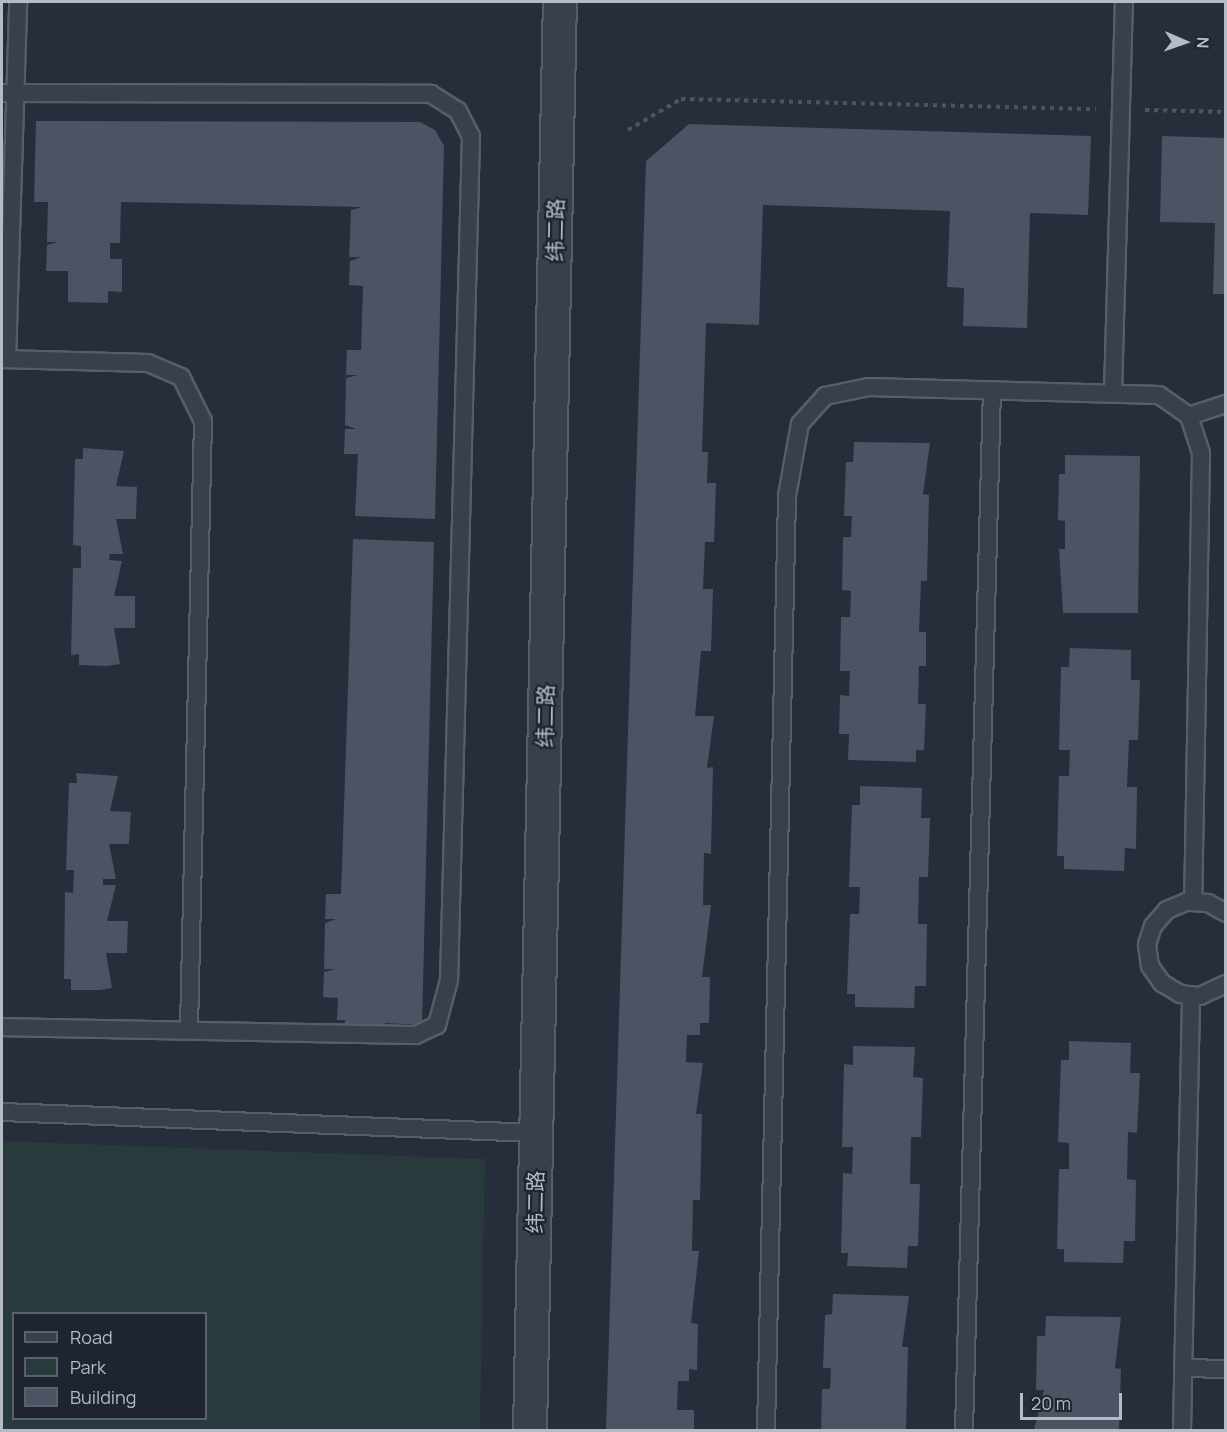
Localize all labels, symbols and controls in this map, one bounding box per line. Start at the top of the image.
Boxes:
north arrow [1155,12,1215,72]
text: N [1192,36,1214,49]
street label: 纬二路 [542,198,568,262]
street label: 纬二路 [532,684,558,748]
street label: 纬二路 [522,1170,548,1234]
legend [12,1312,207,1420]
text: Road [70,1325,113,1349]
text: Park [70,1355,106,1379]
scale bar [1023,1381,1125,1419]
text: Building [70,1385,136,1409]
text: 20 m [1031,1391,1071,1415]

